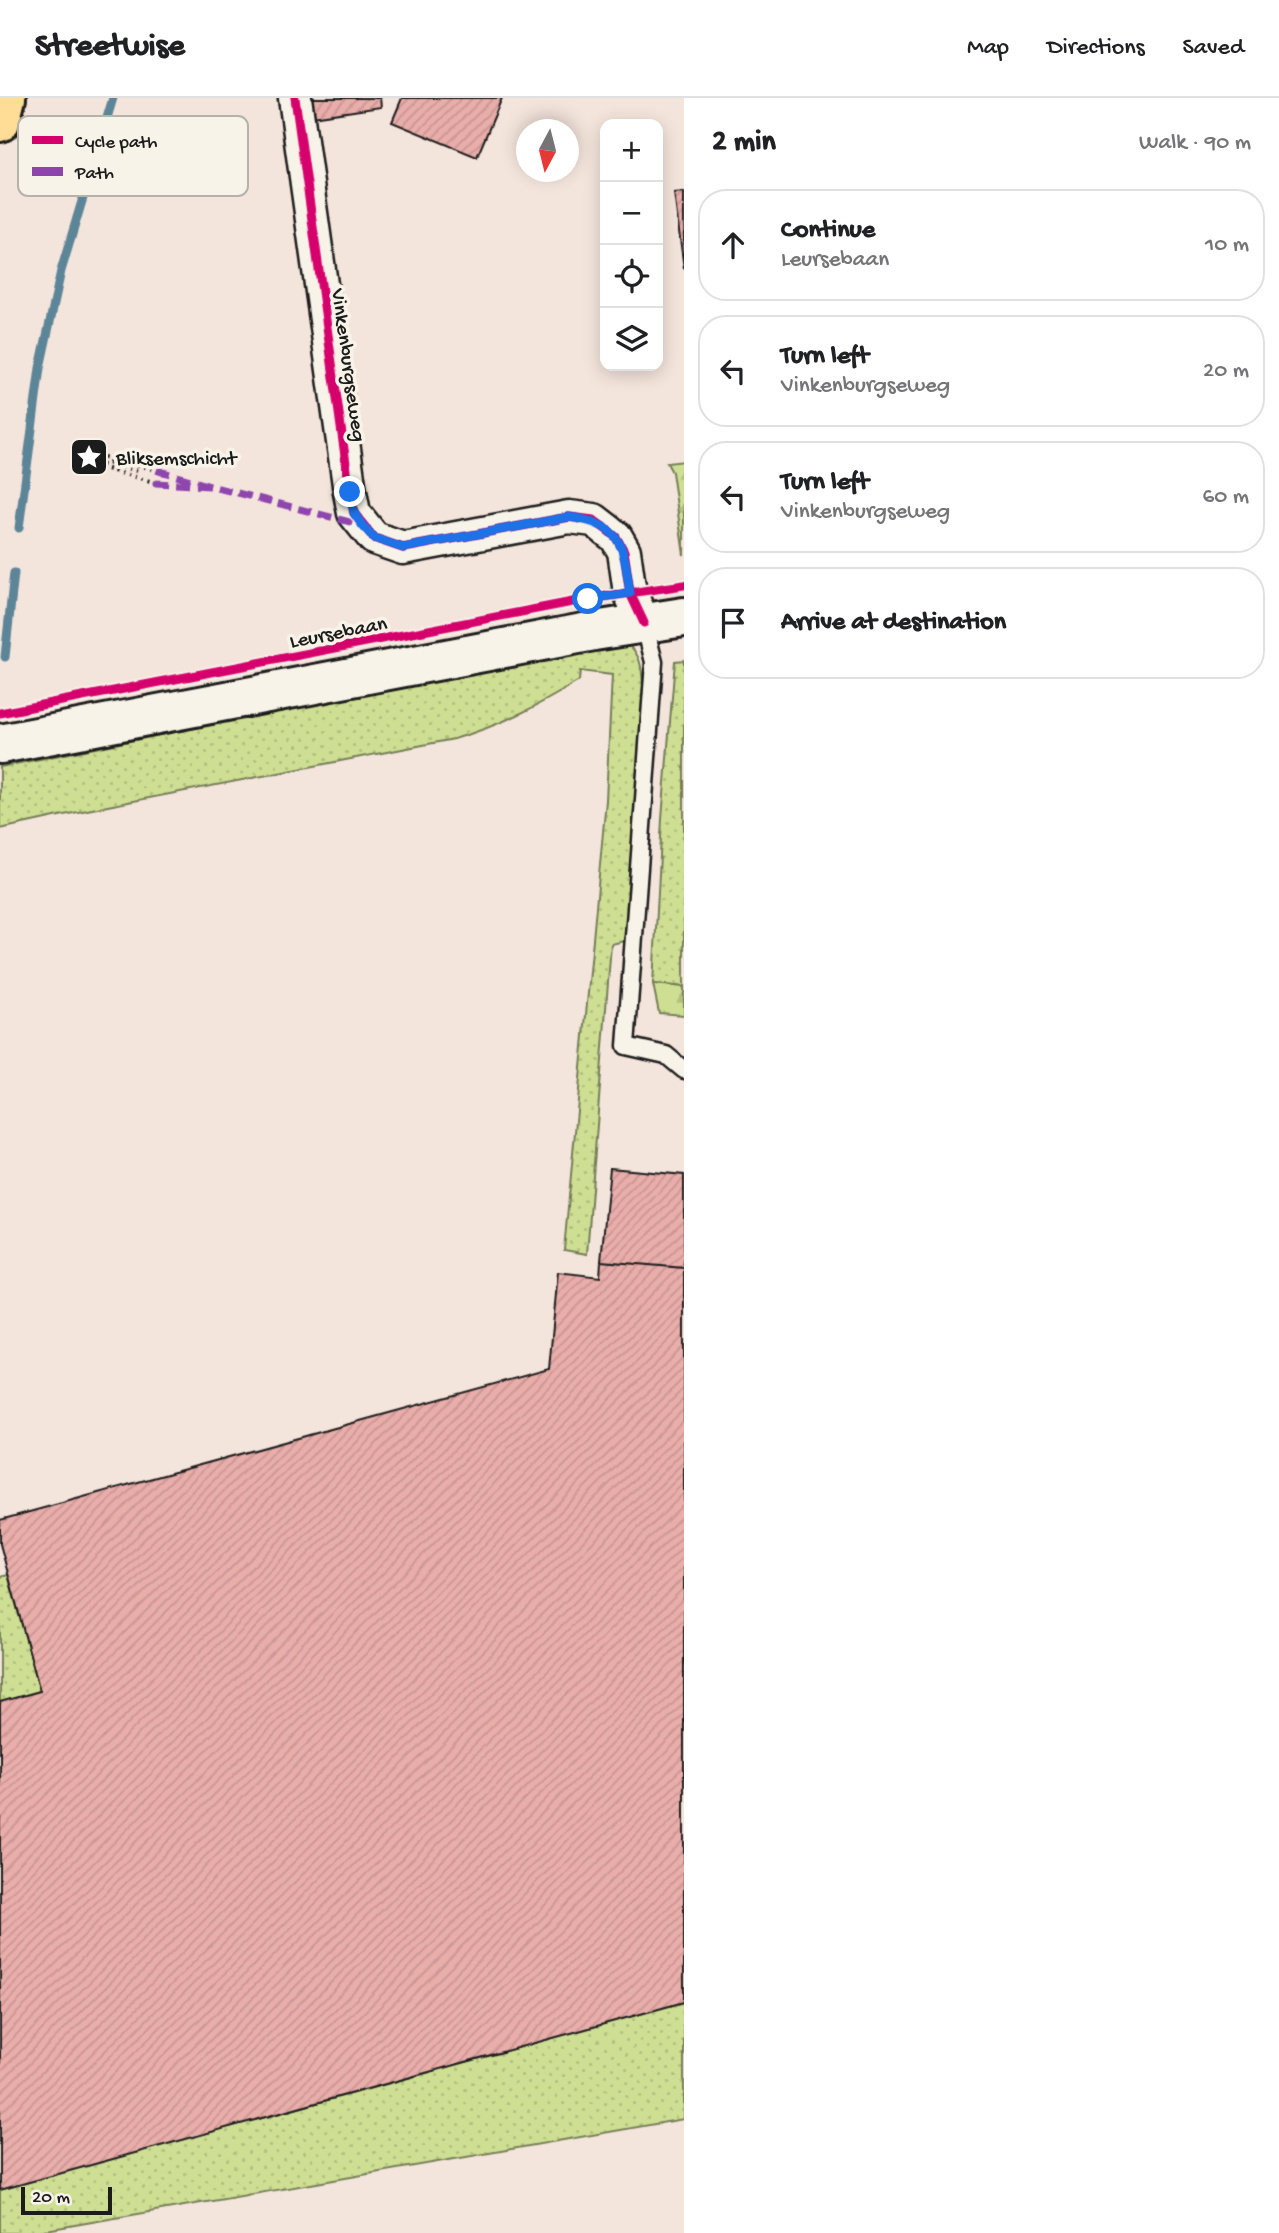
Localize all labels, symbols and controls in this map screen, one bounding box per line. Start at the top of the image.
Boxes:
text: Streetwise [35,29,185,67]
text: Map [967,34,1009,63]
text: Directions [1047,34,1145,63]
text: Saved [1183,34,1244,63]
legend [18,116,248,196]
north arrow [516,119,579,182]
map controls [600,119,663,371]
button: + [600,119,663,182]
text: 2 min [712,126,776,161]
text: Walk · 90 m [1139,130,1251,157]
text: Cycle path [75,132,157,155]
text: Path [74,163,114,186]
button: − [600,182,663,245]
text: Continue [781,216,875,247]
icon: ahead [714,226,752,264]
text: 10 m [1205,232,1249,259]
button: locate [600,245,663,308]
text: Leursebaan [781,247,889,274]
street label: Vinkenburgseweg [323,286,370,444]
button: layers [600,308,663,371]
text: Turn left [781,342,869,373]
icon: left [714,352,752,390]
text: 20 m [1203,358,1249,385]
text: Vinkenburgseweg [781,373,950,400]
place icon: Bliksemschicht [68,436,110,478]
place label: Bliksemschicht [115,448,239,473]
text: Turn left [781,468,869,499]
route end [334,476,365,507]
icon: left [714,478,752,516]
text: 60 m [1203,484,1249,511]
text: Vinkenburgseweg [781,499,950,526]
route start [572,583,603,614]
icon: arrive [714,604,752,642]
text: Arrive at destination [781,608,1006,639]
street label: Leursebaan [288,613,390,656]
scale bar [21,2184,112,2216]
text: 20 m [32,2187,70,2210]

